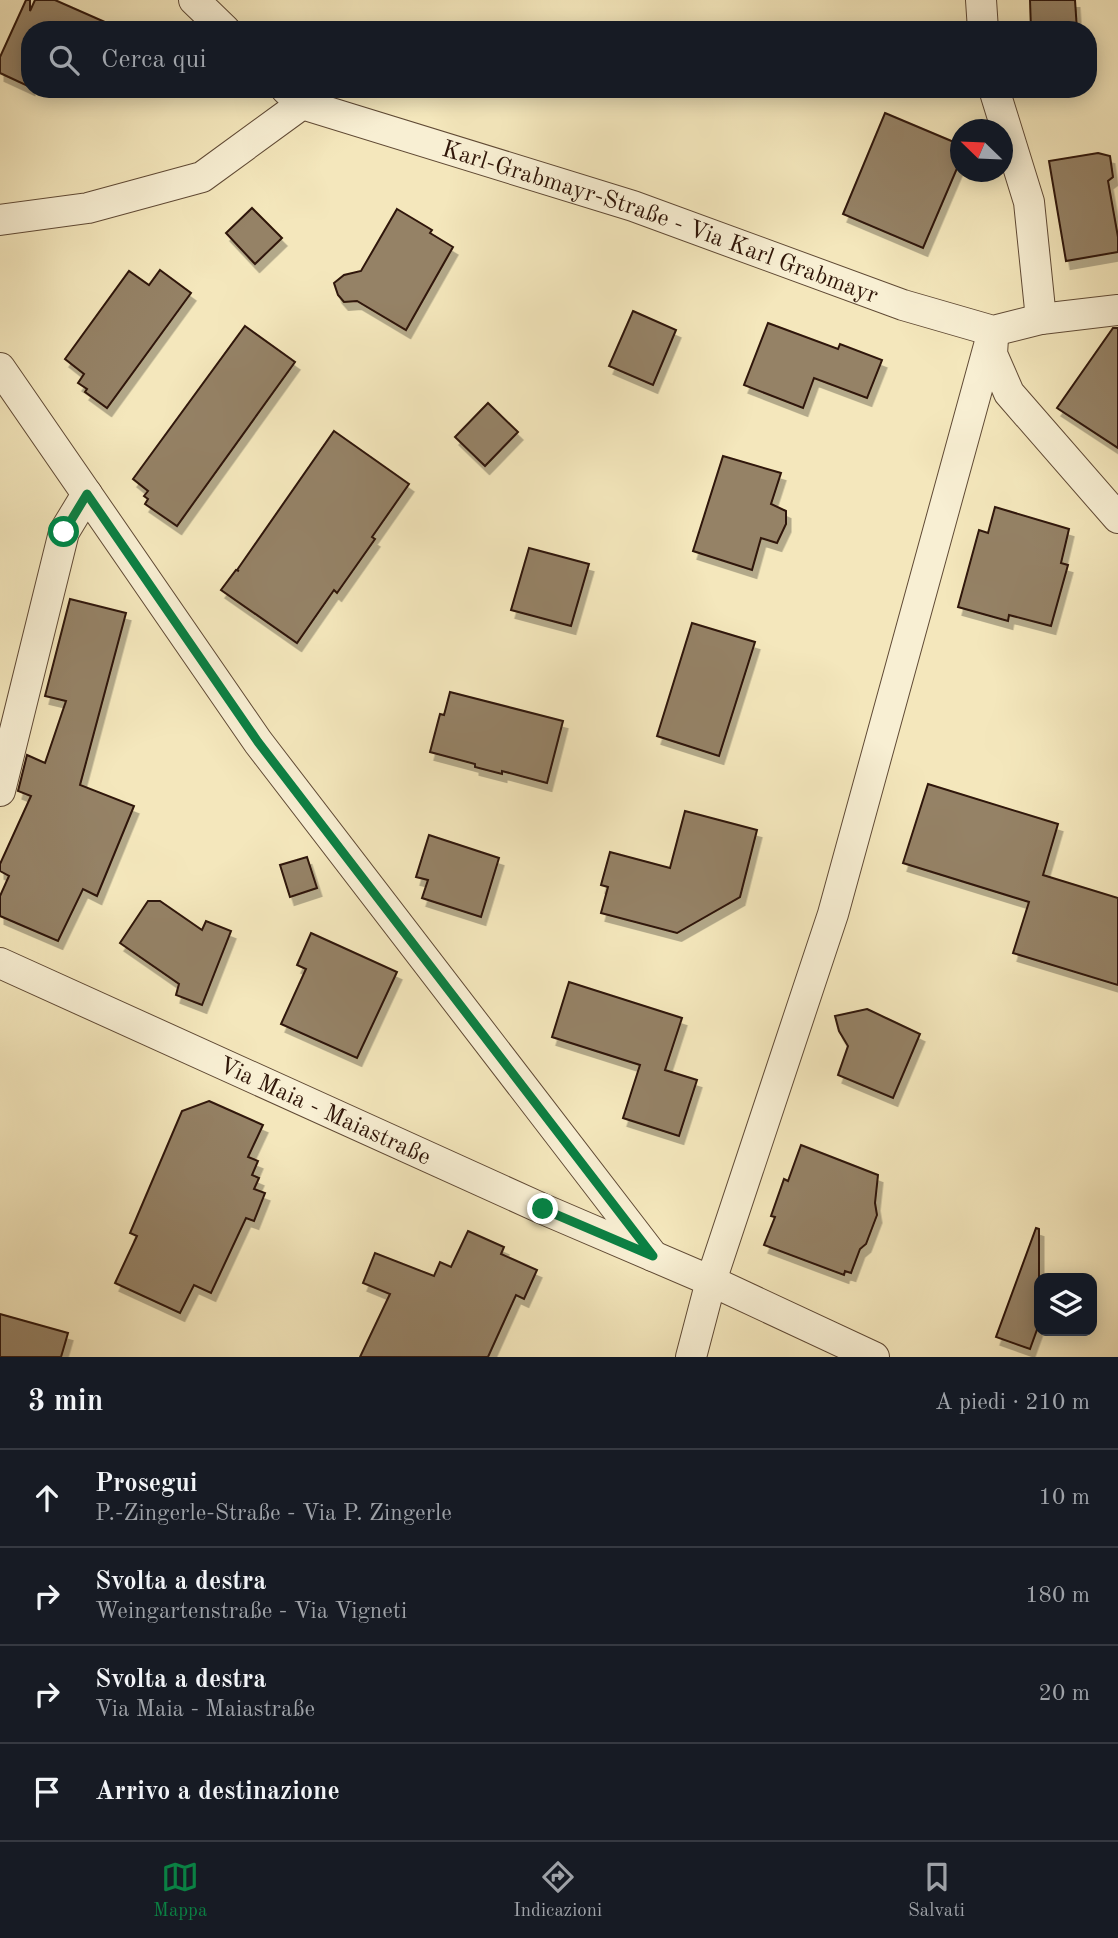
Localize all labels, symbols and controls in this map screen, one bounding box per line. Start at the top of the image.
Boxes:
search box [21,21,1097,98]
icon: search [45,41,83,79]
text: Cerca qui [101,47,206,73]
north arrow [950,119,1013,182]
street label: Karl-Grabmayr-Straße - Via Karl Grabmayr [439,138,881,309]
route start [48,516,79,547]
street label: Via Maia - Maiastraße [215,1054,434,1170]
route end [527,1193,558,1224]
map controls [1034,1273,1097,1336]
button: layers [1034,1273,1097,1336]
text: 3 min [28,1387,103,1417]
text: A piedi · 210 m [935,1391,1090,1414]
text: Prosegui [95,1471,198,1497]
icon: ahead [28,1479,66,1517]
text: 10 m [1039,1486,1090,1509]
text: P.-Zingerle-Straße - Via P. Zingerle [95,1502,452,1525]
text: Svolta a destra [95,1569,266,1595]
icon: right [28,1577,66,1615]
text: 180 m [1025,1584,1090,1607]
text: Weingartenstraße - Via Vigneti [95,1600,407,1623]
text: Svolta a destra [95,1667,266,1693]
icon: right [28,1675,66,1713]
text: 20 m [1039,1682,1090,1705]
text: Via Maia - Maiastraße [95,1698,315,1721]
icon: arrive [28,1773,66,1811]
text: Arrivo a destinazione [95,1779,340,1805]
tab: Mappa [153,1858,207,1923]
tab: Indicazioni [513,1858,602,1923]
tab: Salvati [908,1858,965,1923]

